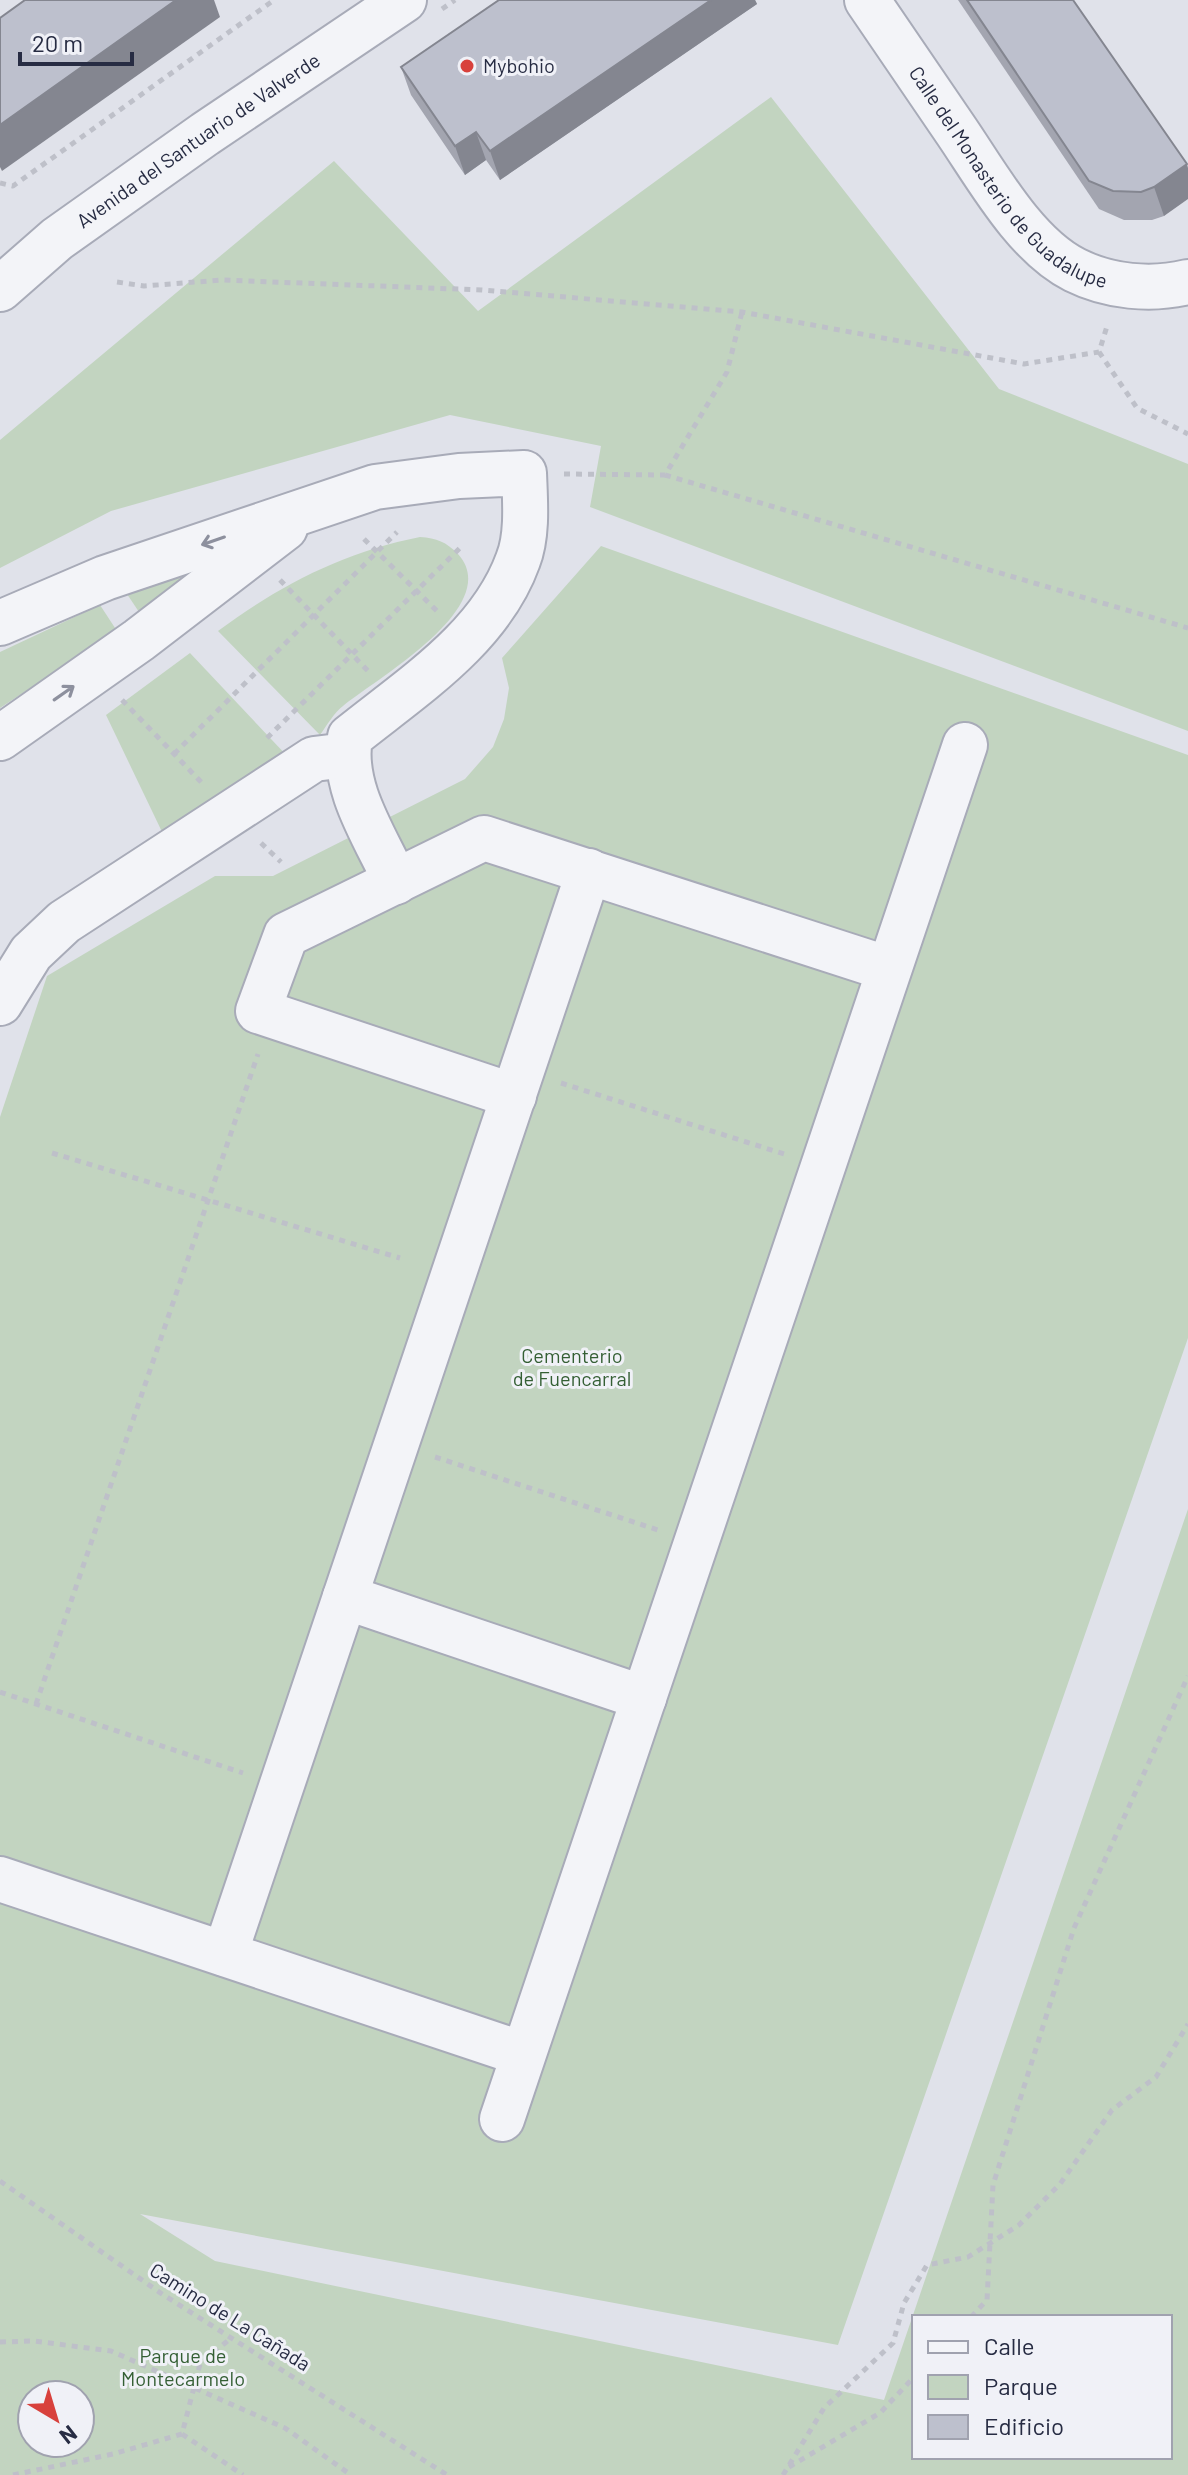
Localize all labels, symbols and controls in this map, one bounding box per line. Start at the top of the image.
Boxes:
scale bar [20,16,132,66]
text: 20 m [32,28,83,57]
street label: Avenida del Santuario de Valverde [71,47,324,232]
place label: Mybohio [483,53,555,77]
marker: Mybohio [458,57,476,75]
street label: Calle del Monasterio de Guadalupe [905,61,1110,292]
one-way arrow [201,534,226,549]
one-way arrow [52,685,74,701]
park label: Cementerio de Fuencarral [513,1343,631,1390]
street label: Camino de La Cañada [146,2257,315,2375]
legend [912,2315,1172,2459]
text: Calle [984,2331,1035,2360]
park label: Parque de Montecarmelo [121,2343,245,2390]
text: Parque [984,2371,1058,2400]
north arrow [16,2379,96,2459]
text: Edificio [984,2411,1064,2440]
text: N [55,2421,83,2450]

